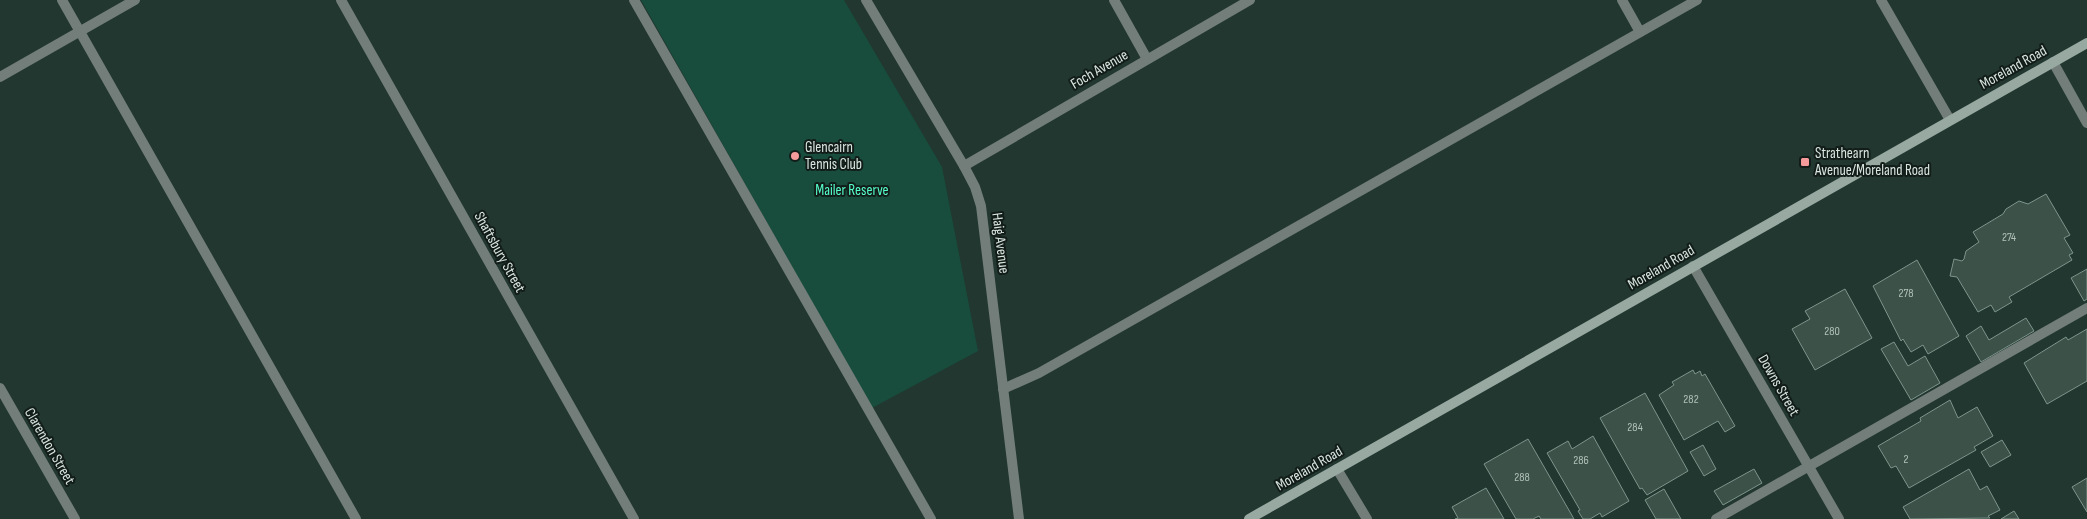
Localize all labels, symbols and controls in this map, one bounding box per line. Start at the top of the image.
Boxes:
street label: Moreland Road [1976,41,2050,94]
street label: Foch Avenue [1067,45,1131,93]
place label: Glencairn Tennis Club [805,138,862,174]
place label: Strathearn Avenue/Moreland Road [1814,144,1930,180]
marker: Glencairn Tennis Club [789,150,801,162]
marker: Strathearn Avenue/Moreland Road [1799,156,1811,168]
park label: Mailer Reserve [815,181,889,200]
street label: Shaftsbury Street [470,208,530,296]
street label: Haig Avenue [987,212,1014,275]
house number: 274 [2002,230,2016,245]
street label: Moreland Road [1625,241,1698,294]
house number: 278 [1899,286,1913,301]
house number: 280 [1824,324,1840,339]
street label: Downs Street [1753,351,1804,420]
house number: 282 [1683,392,1699,407]
street label: Clarendon Street [20,405,79,488]
house number: 284 [1627,420,1643,435]
street label: Moreland Road [1273,442,1346,495]
house number: 2 [1904,452,1909,467]
house number: 286 [1573,453,1589,468]
house number: 288 [1514,470,1530,485]

